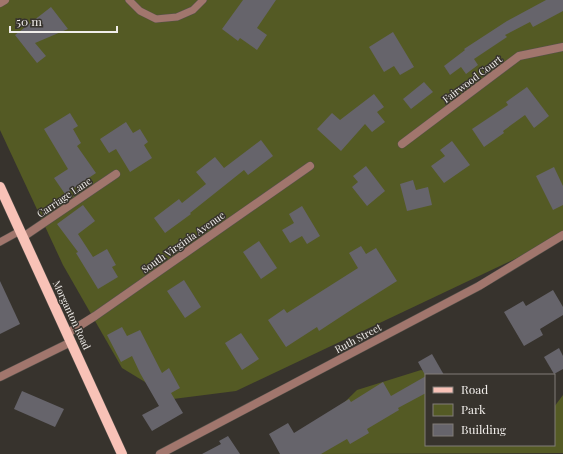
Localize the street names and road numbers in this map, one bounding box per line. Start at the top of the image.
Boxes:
street label: Fairwood Court [439,52,505,106]
street label: Carriage Lane [34,173,94,221]
street label: South Virginia Avenue [139,208,227,276]
street label: Morganton Road [50,278,94,352]
street label: Ruth Street [332,320,384,356]

